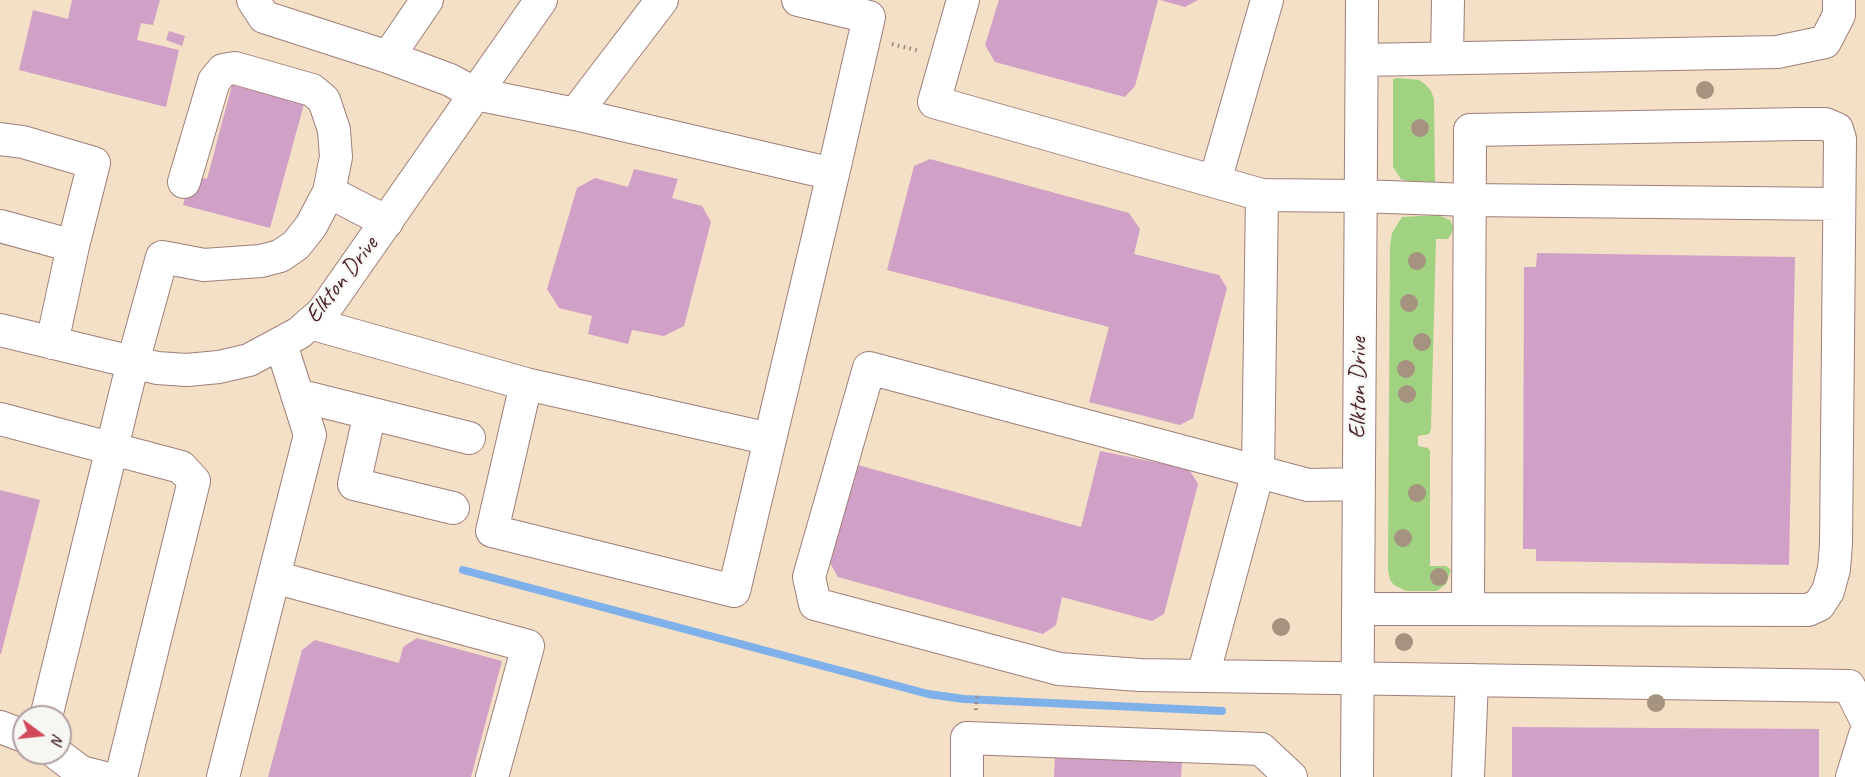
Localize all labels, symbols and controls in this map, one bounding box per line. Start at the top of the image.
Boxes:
street label: Elkton Drive [299,231,385,329]
street label: Elkton Drive [1345,337,1373,439]
north arrow [12,705,72,765]
text: N [47,732,68,747]

